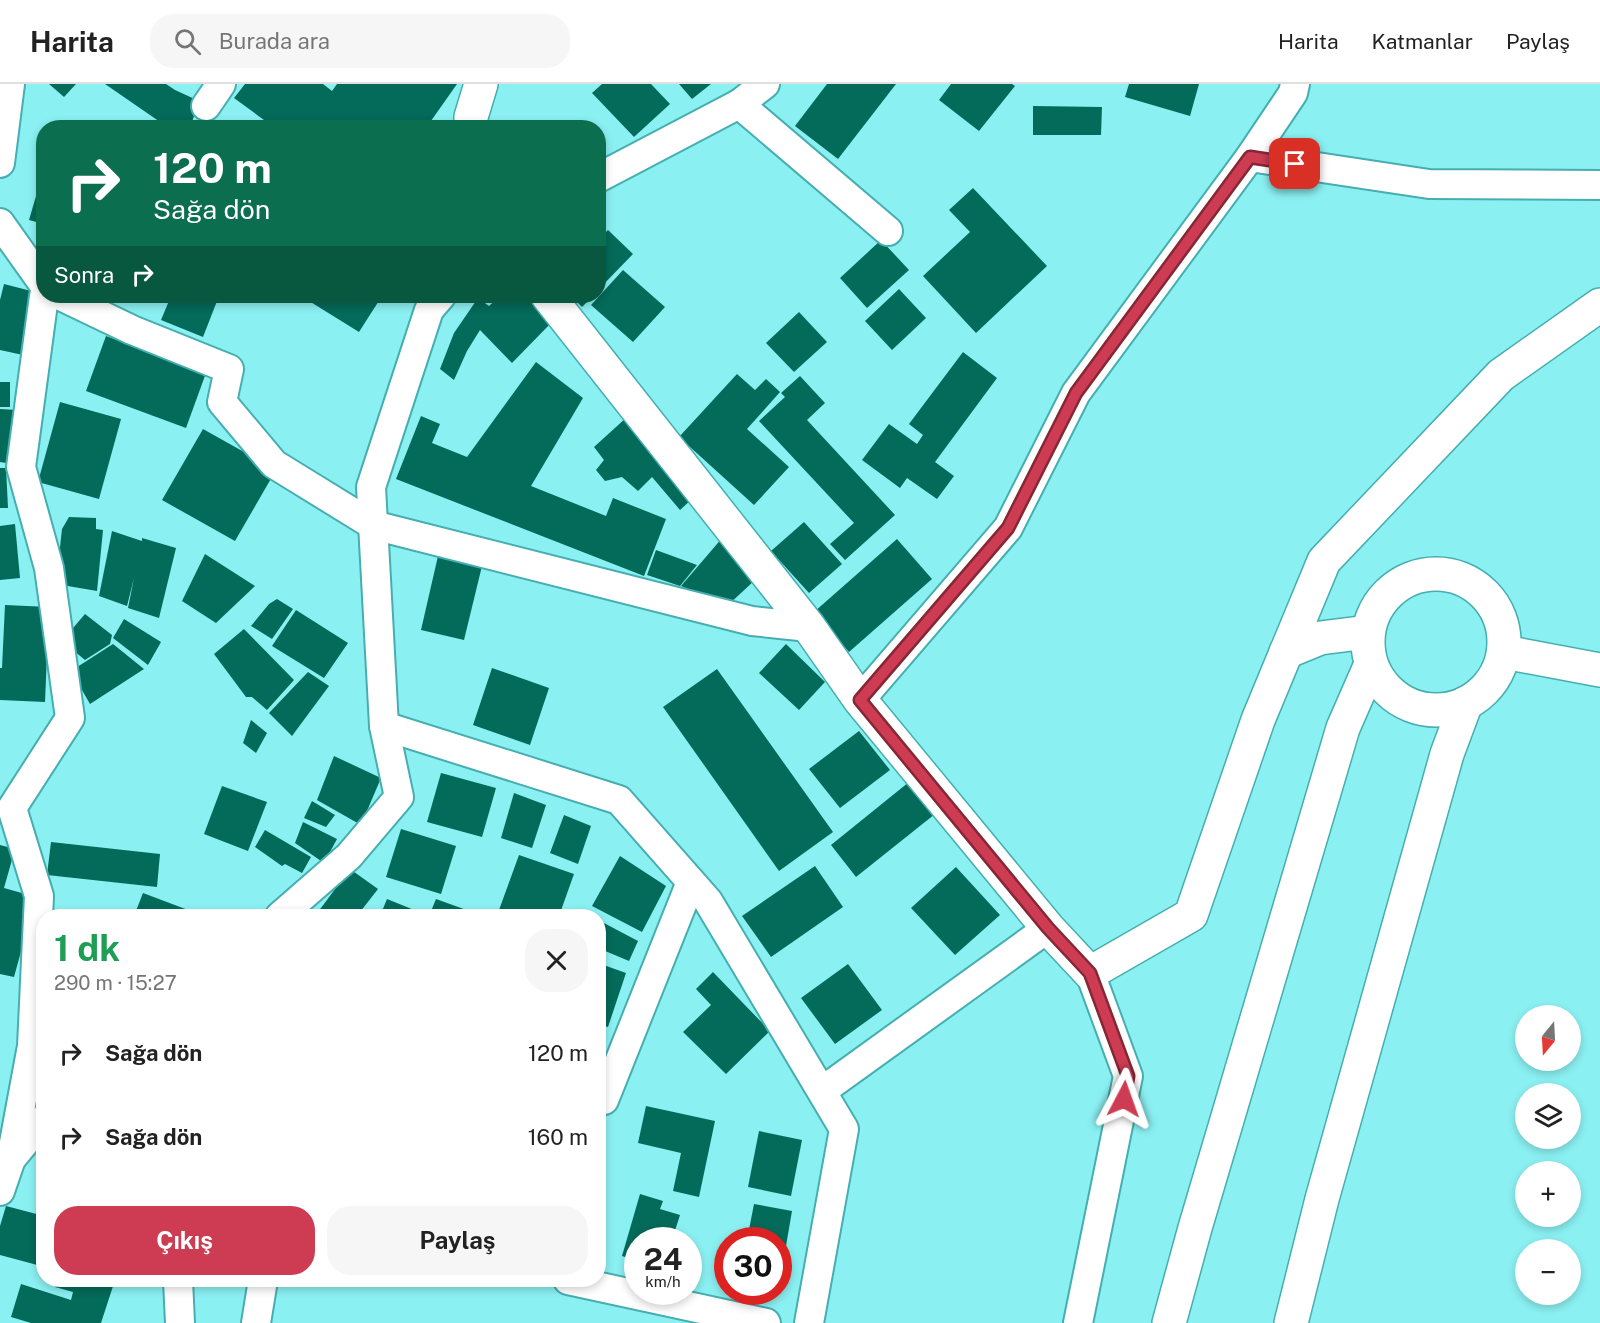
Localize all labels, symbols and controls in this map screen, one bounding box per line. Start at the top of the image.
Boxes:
search box [150,14,570,68]
text: Harita [30,25,114,58]
icon: search [171,25,204,58]
text: Burada ara [219,28,330,54]
text: Harita [1278,29,1339,54]
text: Katmanlar [1372,29,1473,54]
text: Paylaş [1506,29,1570,54]
pin [1269,138,1320,189]
text: 120 m [153,143,272,192]
icon: right [54,144,132,222]
icon: arrive [1278,147,1311,180]
text: Sağa dön [153,193,270,225]
icon: right [126,258,159,291]
text: Sonra [54,262,114,288]
text: 1 dk [54,927,120,969]
button: close [525,929,588,992]
text: 290 m · 15:27 [54,971,177,995]
north arrow [1515,1005,1581,1071]
map controls [1515,1005,1581,1305]
icon: right [54,1037,87,1070]
text: Sağa dön [105,1040,202,1066]
text: 120 m [528,1040,588,1066]
position arrow [1092,1067,1156,1131]
button: layers [1515,1083,1581,1149]
icon: right [54,1121,87,1154]
text: Sağa dön [105,1124,202,1150]
text: 160 m [528,1124,588,1150]
button: + [1515,1161,1581,1227]
button: Çıkış [54,1206,315,1275]
button: Paylaş [327,1206,588,1275]
speed limit sign: 30 [714,1227,792,1305]
button: − [1515,1239,1581,1305]
text: 24 [644,1241,682,1277]
text: km/h [645,1273,681,1290]

